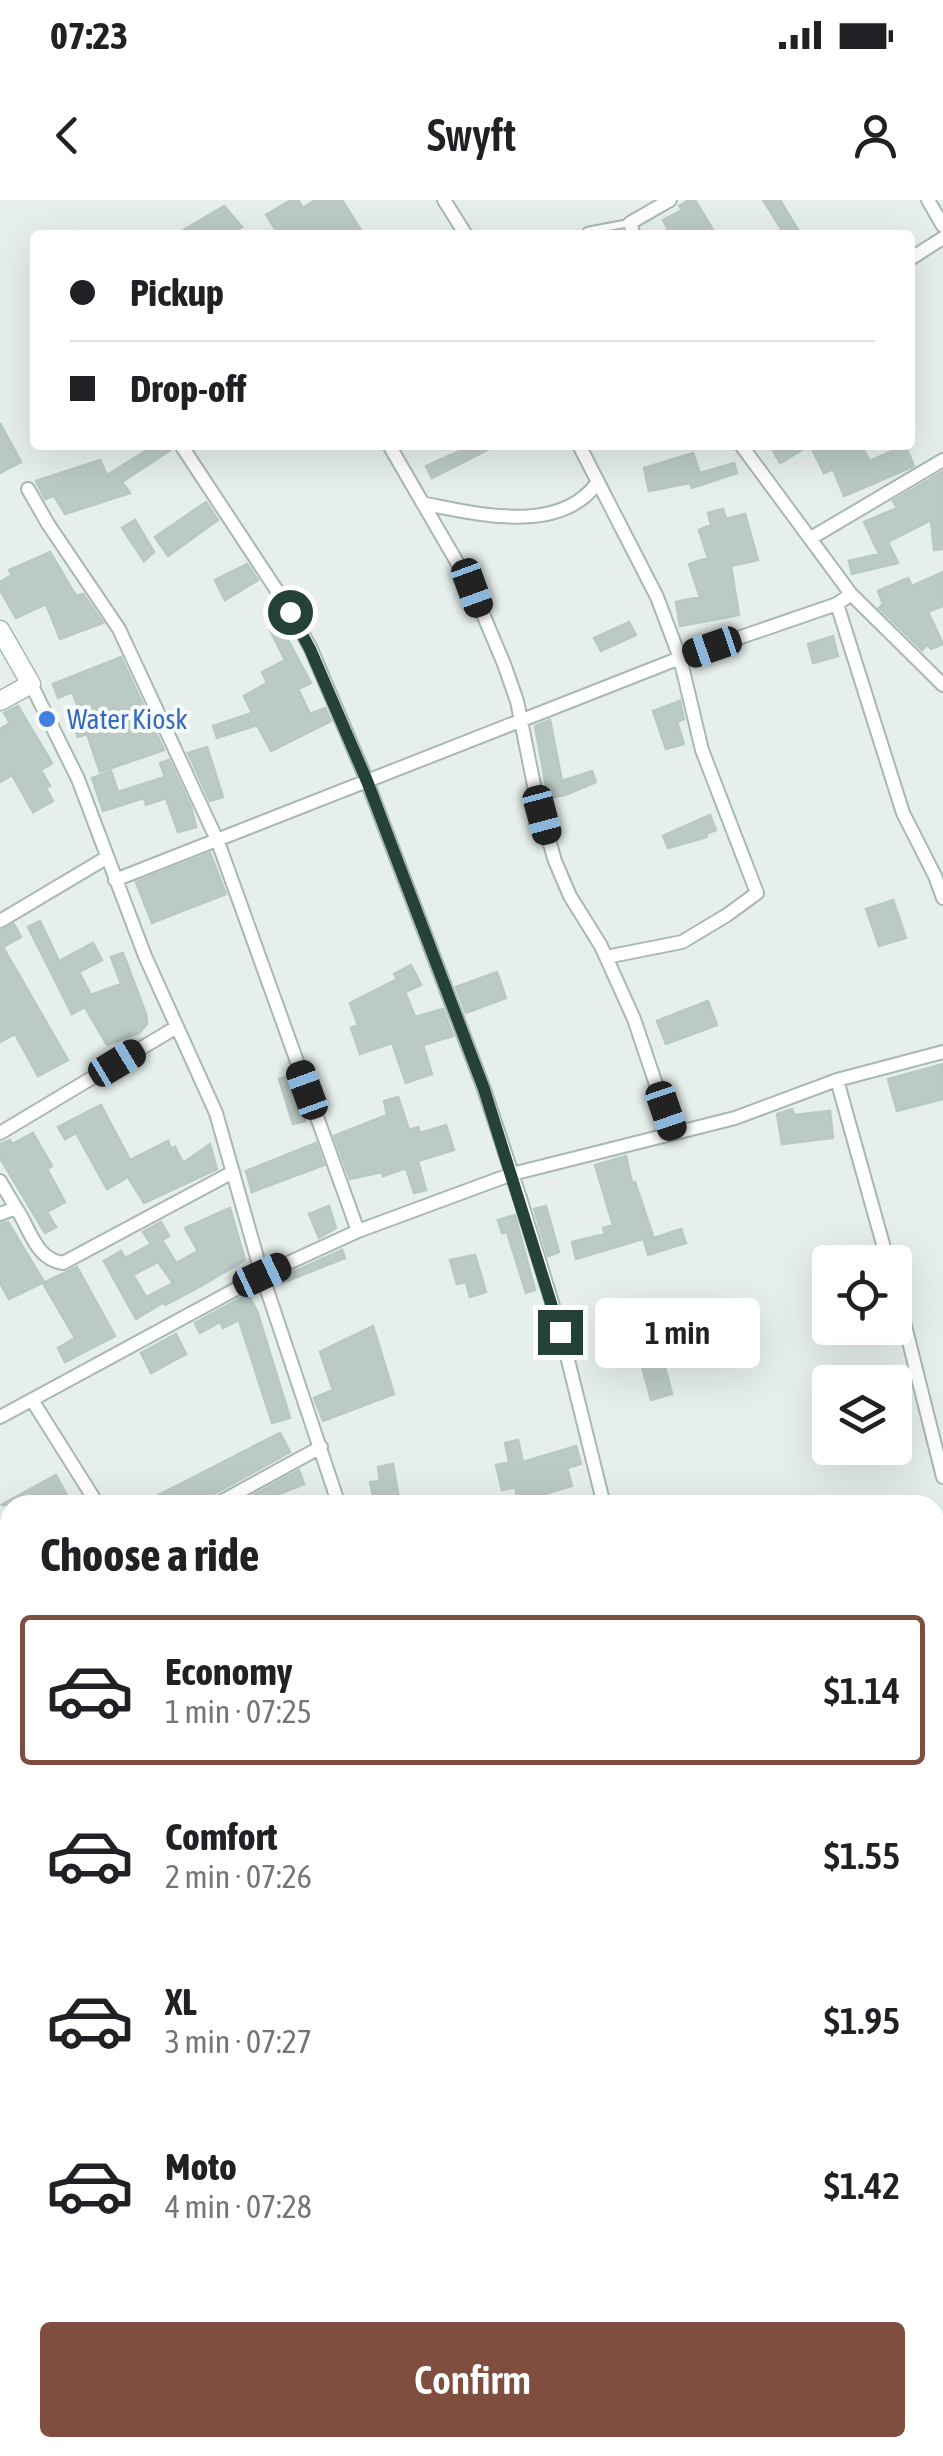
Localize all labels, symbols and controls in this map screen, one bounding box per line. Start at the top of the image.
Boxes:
text: 07:23 [50,14,128,57]
icon: back [40,108,95,163]
icon: person [848,108,903,163]
text: Swyft [427,109,516,161]
text: Pickup [130,271,224,314]
text: Drop-off [130,367,246,410]
car [448,555,496,621]
route start [268,590,313,635]
car [679,623,745,671]
place label: Water Kiosk [67,703,188,735]
marker: Water Kiosk [36,708,58,730]
car [520,782,564,848]
car [84,1035,150,1091]
car [283,1057,331,1123]
car [642,1078,690,1144]
map controls [812,1245,912,1465]
button: locate [812,1245,912,1345]
car [228,1249,296,1301]
callout: 1 min [595,1297,760,1367]
route end [538,1310,583,1355]
text: 1 min [645,1314,710,1351]
button: layers [812,1365,912,1465]
text: Choose a ride [40,1529,259,1581]
icon: car [45,1645,135,1735]
text: Economy [165,1650,292,1693]
text: $1.14 [824,1669,900,1712]
text: 1 min · 07:25 [165,1693,312,1730]
icon: car [45,1810,135,1900]
text: Comfort [165,1815,277,1858]
text: $1.55 [824,1834,900,1877]
text: 2 min · 07:26 [165,1858,312,1895]
icon: car [45,1975,135,2065]
text: XL [165,1980,197,2023]
text: $1.95 [824,1999,900,2042]
text: 3 min · 07:27 [165,2023,312,2060]
icon: car [45,2140,135,2230]
text: Moto [165,2145,237,2188]
text: $1.42 [824,2164,900,2207]
text: 4 min · 07:28 [165,2188,312,2225]
button: Confirm [40,2322,905,2437]

